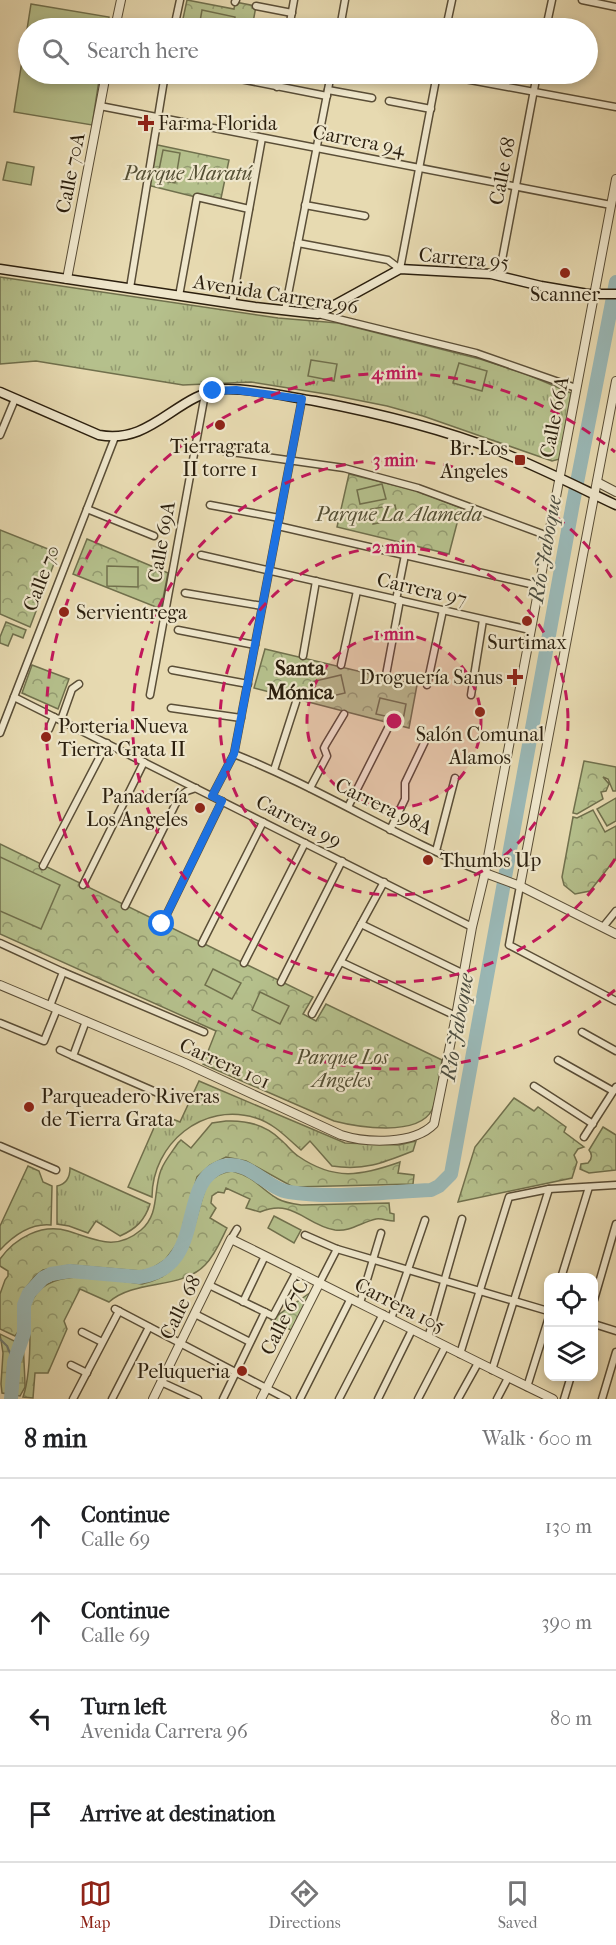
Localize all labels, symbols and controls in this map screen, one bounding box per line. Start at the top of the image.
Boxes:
search box [18,18,598,84]
icon: search [39,35,72,68]
text: Search here [87,38,199,64]
place label: Farma Florida [158,112,278,135]
marker: Farma Florida [139,116,153,130]
street label: Carrera 94 [311,120,408,161]
street label: Calle 70A [51,130,90,215]
street label: Calle 68 [485,135,520,207]
park label: Parque Maratú [122,162,254,185]
street label: Carrera 95 [418,243,510,274]
marker: Scanner [558,266,572,280]
street label: Avenida Carrera 96 [191,270,360,319]
place label: Scanner [530,283,600,306]
text: 4 min [370,363,417,384]
street label: Calle 66A [535,373,574,460]
route end [199,377,225,403]
marker: Tierragrata II torre 1 [213,418,227,432]
place label: Tierragrata II torre 1 [170,435,271,481]
place label: Br. Los Angeles [439,437,508,483]
text: 3 min [373,450,416,471]
marker: Br. Los Angeles [513,453,527,467]
water label: Río Jaboque [523,493,566,606]
street label: Calle 69A [143,499,180,585]
park label: Parque La Alameda [315,503,482,526]
text: 2 min [372,537,416,558]
street label: Calle 70 [18,542,64,614]
street label: Carrera 97 [375,568,469,611]
place label: Servientrega [76,601,188,624]
marker: Servientrega [57,605,71,619]
marker: Surtimax [520,614,534,628]
text: 1 min [373,624,415,645]
place label: Surtimax [487,631,567,654]
district label: Santa Mónica [266,656,335,704]
place label: Droguería Sanus [359,666,503,689]
marker: Droguería Sanus [508,670,522,684]
marker: Salón Comunal Alamos [473,705,487,719]
centre of rings [384,711,404,731]
place label: Porteria Nueva Tierra Grata II [58,715,189,761]
place label: Salón Comunal Alamos [416,723,545,769]
marker: Porteria Nueva Tierra Grata II [39,730,53,744]
street label: Carrera 98A [332,773,437,840]
place label: Panadería Los Angeles [86,785,189,831]
street label: Carrera 99 [252,790,345,853]
marker: Panadería Los Angeles [193,801,207,815]
place label: Thumbs Up [440,849,541,872]
marker: Thumbs Up [421,853,435,867]
route start [148,910,174,936]
water label: Río Jaboque [435,971,478,1084]
street label: Carrera 101 [176,1033,274,1094]
park label: Parque Los Angeles [295,1046,389,1092]
place label: Parqueadero Riveras de Tierra Grata [41,1085,220,1131]
marker: Parqueadero Riveras de Tierra Grata [22,1100,36,1114]
street label: Calle 68 [155,1271,206,1343]
street label: Carrera 105 [351,1273,449,1338]
map controls [544,1273,598,1381]
button: locate [544,1273,598,1327]
street label: Calle 67C [256,1276,313,1359]
button: layers [544,1327,598,1381]
place label: Peluqueria [137,1360,231,1383]
marker: Peluqueria [235,1364,249,1378]
text: 8 min [24,1423,87,1454]
text: Walk · 600 m [482,1427,592,1450]
text: Continue [81,1502,170,1528]
icon: ahead [24,1510,57,1543]
text: 130 m [545,1515,592,1538]
text: Calle 69 [81,1528,150,1551]
text: Continue [81,1598,170,1624]
icon: ahead [24,1606,57,1639]
text: 390 m [541,1611,592,1634]
text: Calle 69 [81,1624,150,1647]
text: Turn left [81,1694,167,1720]
icon: left [24,1702,57,1735]
text: 80 m [550,1707,592,1730]
text: Avenida Carrera 96 [81,1720,248,1743]
icon: arrive [24,1798,57,1831]
text: Arrive at destination [81,1801,275,1827]
tab: Map [79,1877,112,1932]
tab: Directions [269,1877,341,1932]
tab: Saved [498,1877,537,1932]

